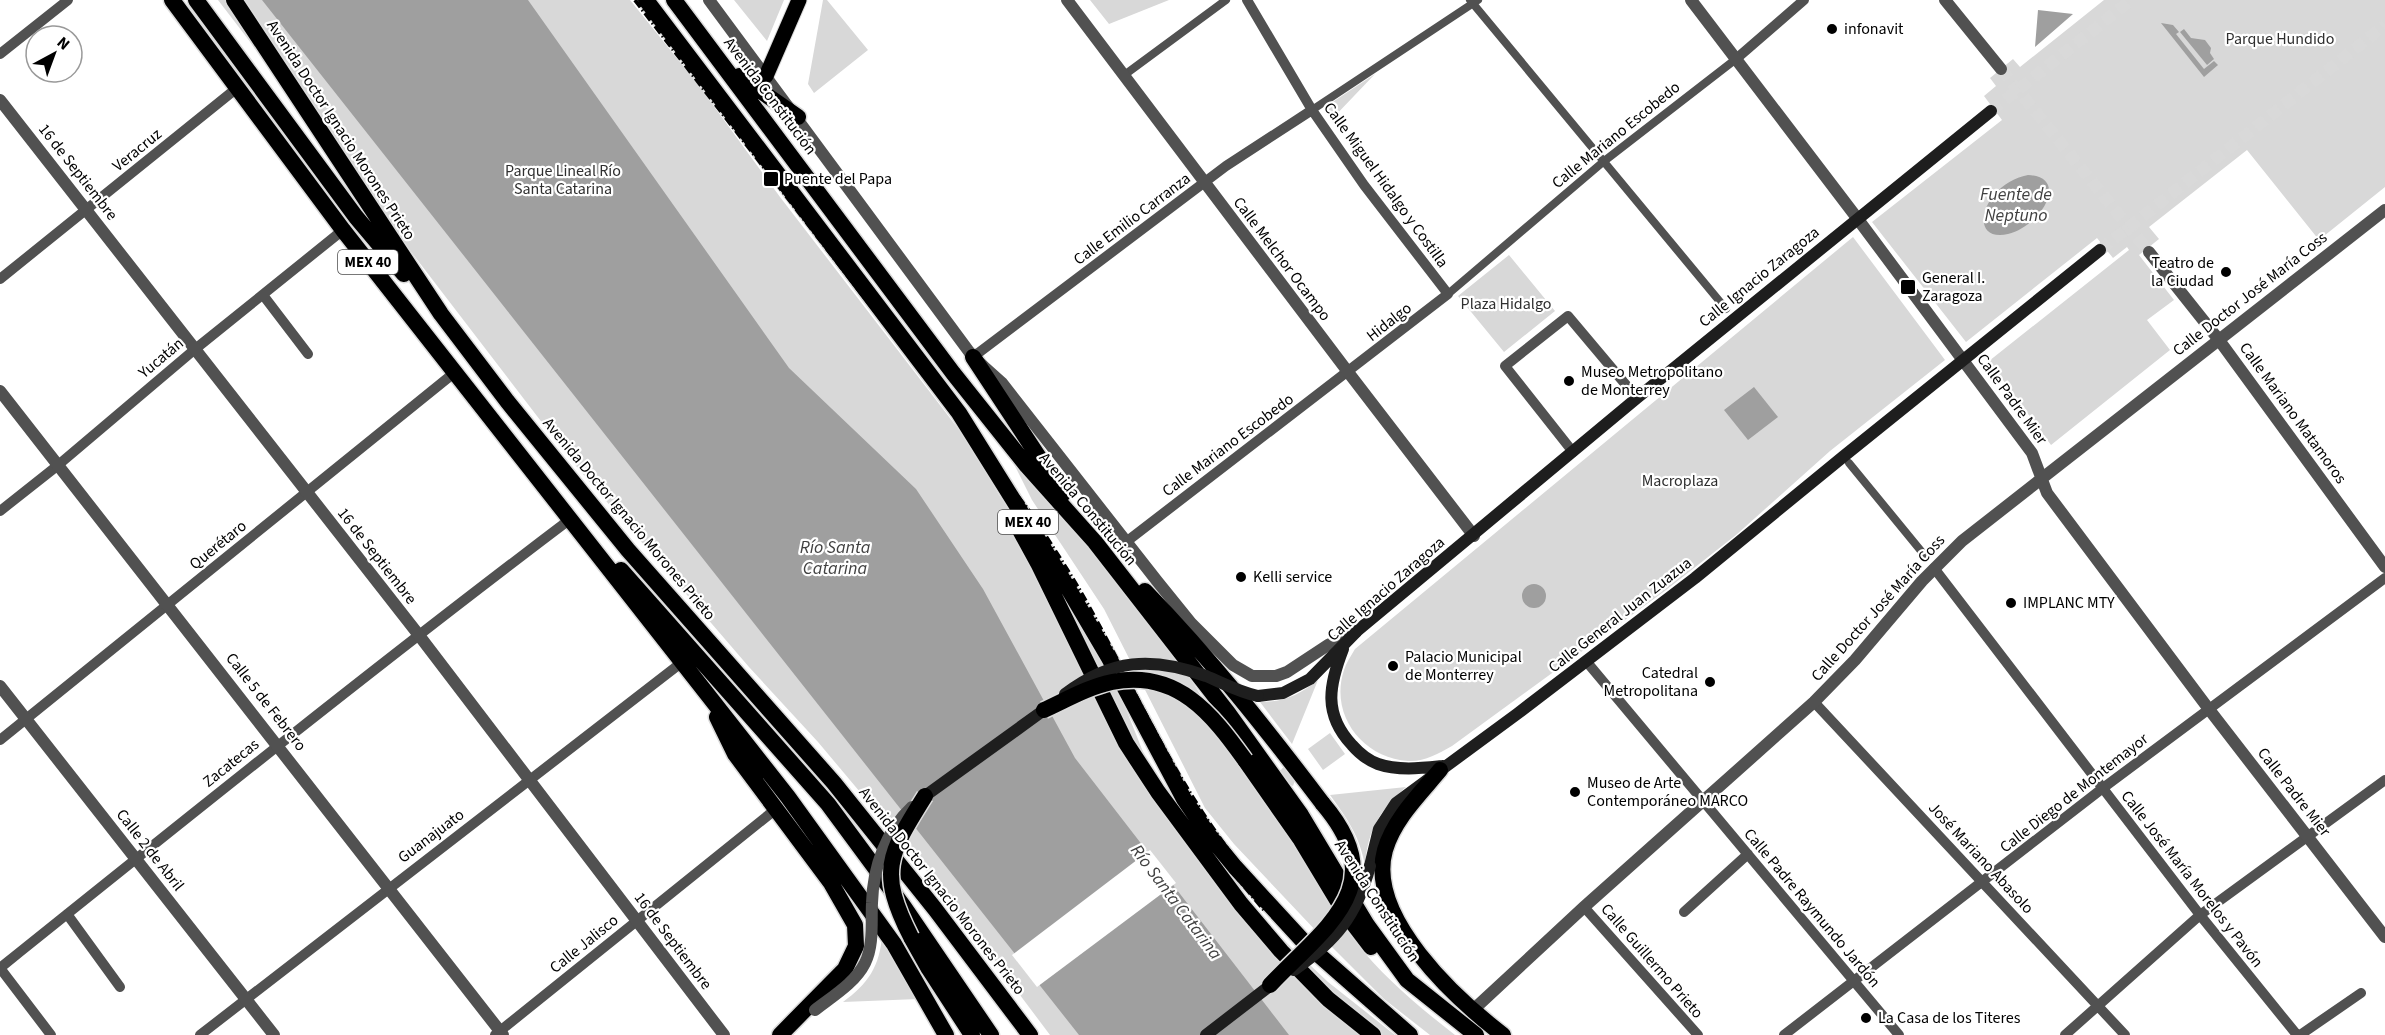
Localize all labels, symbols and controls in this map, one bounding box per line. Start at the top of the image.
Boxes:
street label: Avenida Doctor Ignacio Morones Prieto [261,16,421,244]
place label: infonavit [1844,18,1904,40]
marker: infonavit [1825,22,1839,36]
north arrow [24,24,84,84]
park label: Parque Hundido [2226,28,2334,50]
text: N [52,32,74,55]
street label: Avenida Constitución [719,33,821,159]
street label: Calle Mariano Escobedo [1547,76,1685,194]
street label: Calle Miguel Hidalgo y Costilla [1318,98,1454,272]
street label: 16 de Septiembre [33,119,123,225]
street label: Veracruz [108,123,166,177]
park label: Parque Lineal Río Santa Catarina [505,160,621,200]
place label: Puente del Papa [784,168,892,190]
street label: Calle Emilio Carranza [1069,168,1195,270]
marker: Puente del Papa [762,170,780,188]
water label: Fuente de Neptuno [1980,182,2052,228]
street label: Calle Melchor Ocampo [1228,192,1336,326]
street label: Calle Ignacio Zaragoza [1694,221,1824,333]
street label: Calle Doctor José María Coss [2168,227,2332,361]
road number: MEX 40 [338,250,398,274]
place label: Teatro de la Ciudad [2151,252,2214,292]
marker: Teatro de la Ciudad [2219,265,2233,279]
place label: General I. Zaragoza [1922,267,1985,307]
marker: General I. Zaragoza [1899,278,1917,296]
park label: Plaza Hidalgo [1461,293,1551,315]
street label: Hidalgo [1362,297,1416,347]
street label: Yucatán [133,333,188,384]
street label: Calle Mariano Matamoros [2234,338,2352,488]
street label: Calle Padre Mier [1972,349,2053,449]
place label: Museo Metropolitano de Monterrey [1581,361,1723,401]
marker: Museo Metropolitano de Monterrey [1562,374,1576,388]
street label: Calle Mariano Escobedo [1158,388,1298,502]
street label: Avenida Doctor Ignacio Morones Prieto [538,413,720,625]
street label: Avenida Constitución [1034,448,1142,570]
park label: Macroplaza [1642,470,1718,492]
street label: 16 de Septiembre [332,503,422,609]
road number: MEX 40 [998,510,1058,534]
street label: Querétaro [185,515,251,575]
street label: Calle Doctor José María Coss [1806,530,1950,686]
street label: Calle Ignacio Zaragoza [1322,532,1450,646]
water label: Río Santa Catarina [800,535,871,581]
street label: Calle General Juan Zuazua [1544,552,1696,678]
place label: Kelli service [1253,566,1332,588]
marker: Kelli service [1234,570,1248,584]
place label: IMPLANC MTY [2023,592,2115,614]
marker: IMPLANC MTY [2004,596,2018,610]
place label: Palacio Municipal de Monterrey [1405,646,1522,686]
street label: Calle 5 de Febrero [221,648,311,756]
marker: Palacio Municipal de Monterrey [1386,659,1400,673]
place label: Catedral Metropolitana [1604,662,1698,702]
marker: Catedral Metropolitana [1703,675,1717,689]
street label: Calle Diego de Montemayor [1995,728,2153,858]
street label: Zacatecas [198,733,264,792]
street label: Calle Padre Mier [2252,743,2336,841]
place label: Museo de Arte Contemporáneo MARCO [1587,772,1748,812]
street label: Avenida Doctor Ignacio Morones Prieto [854,782,1030,1000]
marker: Museo de Arte Contemporáneo MARCO [1568,785,1582,799]
street label: Calle José María Morelos y Pavón [2116,786,2268,972]
street label: José Mariano Abasolo [1923,797,2039,919]
street label: Calle 2 de Abril [111,804,189,896]
street label: Guanajuato [393,804,469,868]
street label: Calle Padre Raymundo Jardón [1739,824,1885,992]
street label: Avenida Constitución [1329,836,1425,966]
water label: Río Santa Catarina [1124,839,1228,965]
street label: 16 de Septiembre [629,888,717,994]
street label: Calle Guillermo Prieto [1596,899,1708,1023]
street label: Calle Jalisco [545,909,623,979]
place label: La Casa de los Titeres [1878,1007,2021,1029]
marker: La Casa de los Titeres [1859,1011,1873,1025]

